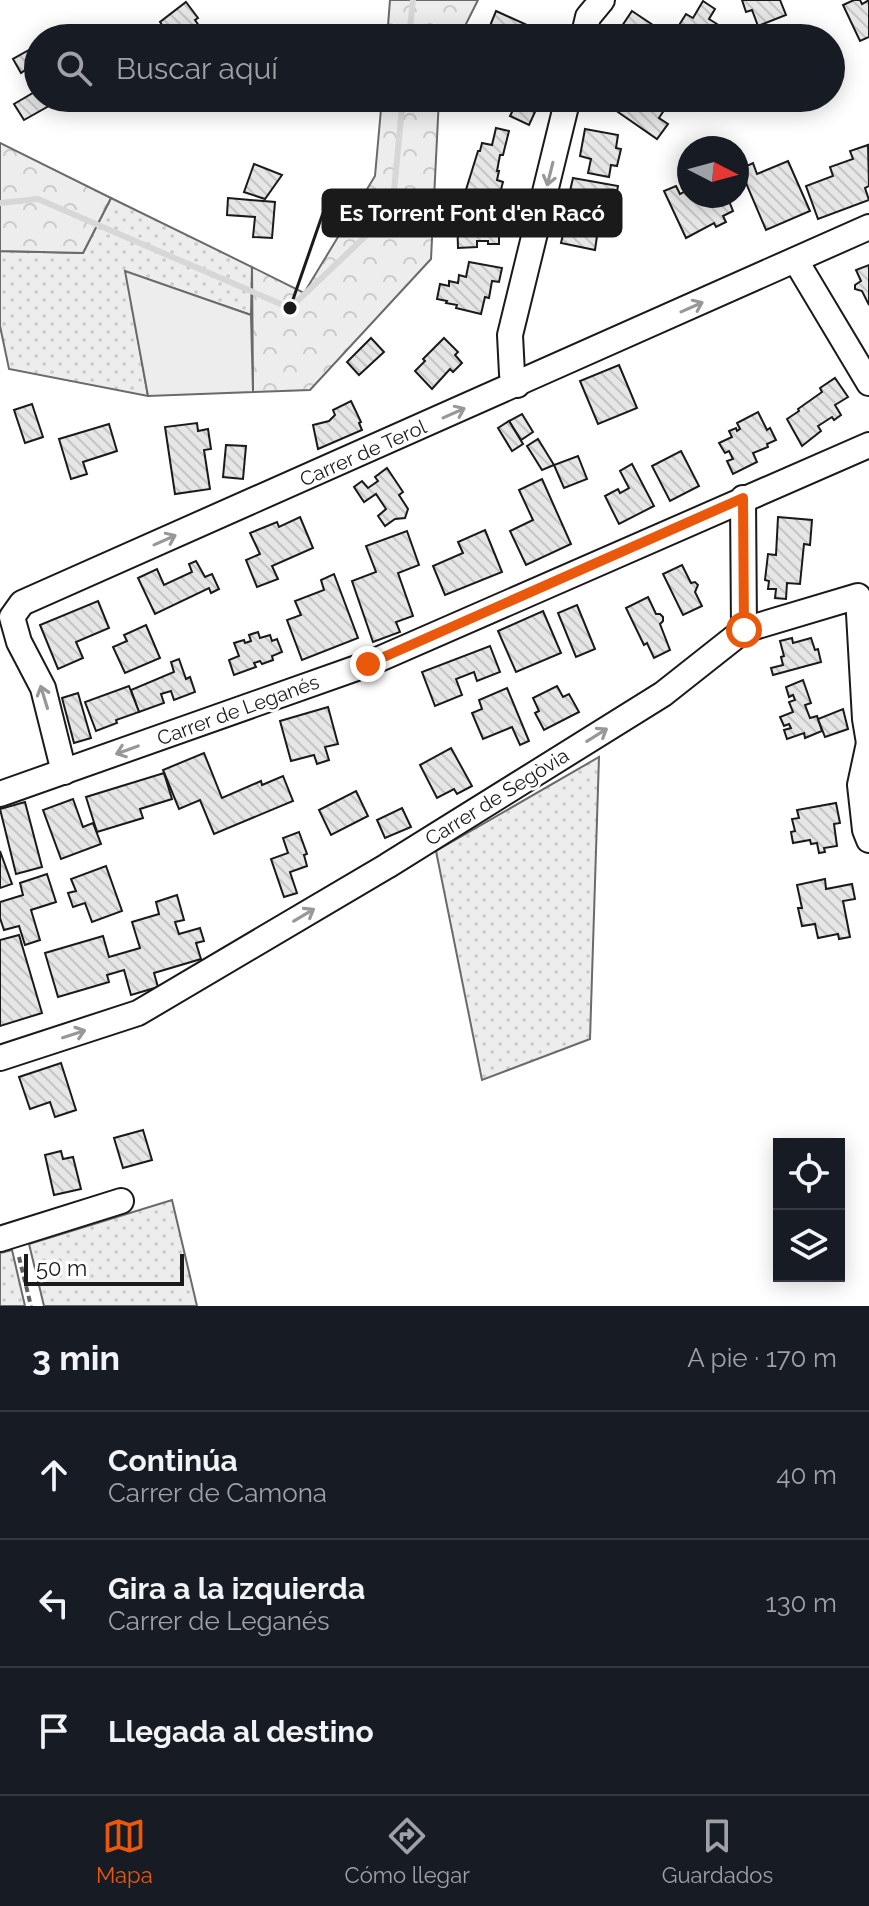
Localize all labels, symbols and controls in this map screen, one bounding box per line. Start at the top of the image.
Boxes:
search box [24,24,845,112]
icon: search [52,46,96,90]
text: Buscar aquí [116,51,278,86]
north arrow [677,136,749,208]
one-way arrow [541,160,556,186]
callout: Es Torrent Font d'en Racó [323,190,621,236]
text: Es Torrent Font d'en Racó [339,200,605,226]
one-way arrow [680,299,704,314]
one-way arrow [442,404,466,419]
street label: Carrer de Terol [296,414,431,492]
one-way arrow [153,532,177,547]
route start [726,612,762,648]
route end [350,646,386,682]
street label: Carrer de Leganés [154,670,322,750]
one-way arrow [36,684,51,710]
one-way arrow [585,726,608,742]
one-way arrow [115,743,140,758]
street label: Carrer de Segòvia [421,743,573,851]
one-way arrow [292,907,315,923]
one-way arrow [61,1025,86,1040]
map controls [773,1138,845,1282]
button: locate [773,1138,845,1210]
button: layers [773,1210,845,1282]
scale bar [24,1250,184,1286]
text: 50 m [36,1255,87,1281]
text: 3 min [32,1338,120,1378]
text: A pie · 170 m [687,1343,837,1373]
text: Continúa [108,1443,238,1478]
icon: ahead [32,1453,76,1497]
text: 40 m [776,1460,837,1490]
text: Carrer de Camona [108,1478,327,1508]
text: Gira a la izquierda [108,1571,365,1606]
icon: left [32,1581,76,1625]
text: 130 m [766,1588,837,1618]
text: Carrer de Leganés [108,1606,330,1636]
icon: arrive [32,1709,76,1753]
text: Llegada al destino [108,1714,374,1749]
tab: Mapa [96,1814,153,1888]
tab: Cómo llegar [345,1814,470,1888]
tab: Guardados [662,1814,773,1888]

